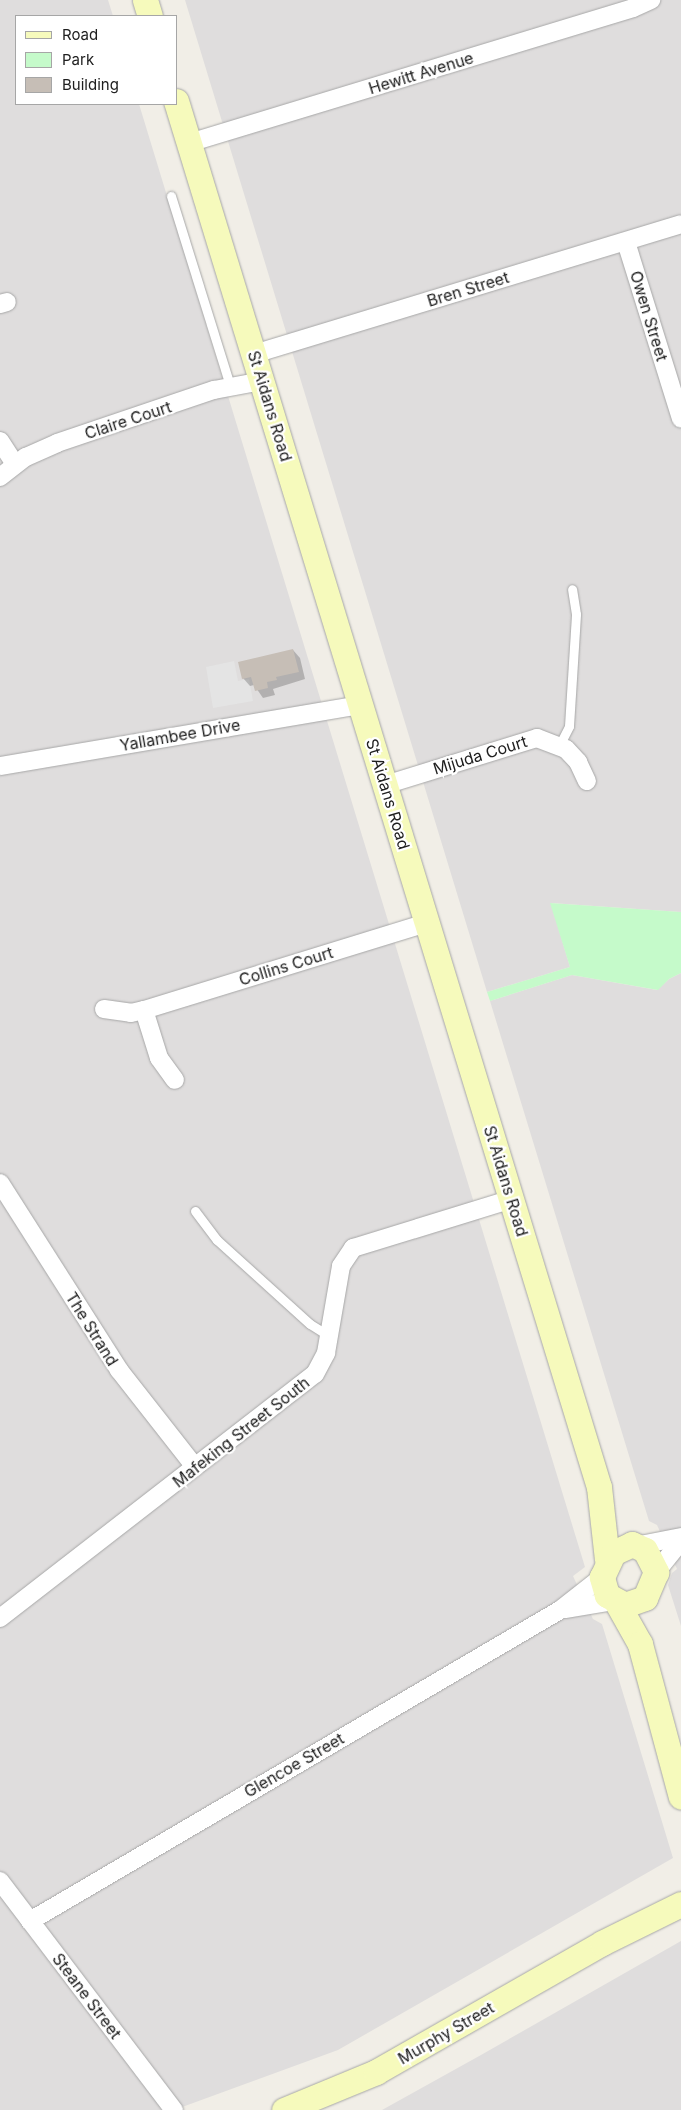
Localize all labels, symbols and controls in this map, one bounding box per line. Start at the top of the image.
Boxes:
legend [15,15,178,105]
text: Road [62,25,98,44]
street label: Hewitt Avenue [366,48,476,98]
text: Park [62,50,94,69]
text: Building [62,75,119,94]
street label: Bren Street [425,267,511,311]
street label: Owen Street [626,269,672,363]
street label: St Aidans Road [244,348,296,464]
street label: Claire Court [82,397,174,443]
street label: Yallambee Drive [118,715,242,755]
street label: Mijuda Court [431,732,529,778]
street label: St Aidans Road [362,736,414,852]
street label: Collins Court [237,943,335,989]
street label: St Aidans Road [480,1123,532,1239]
street label: The Strand [62,1289,122,1369]
street label: Mafeking Street South [169,1373,313,1491]
street label: Glencoe Street [241,1729,347,1801]
street label: Steane Street [49,1949,125,2043]
street label: Murphy Street [394,1998,498,2068]

